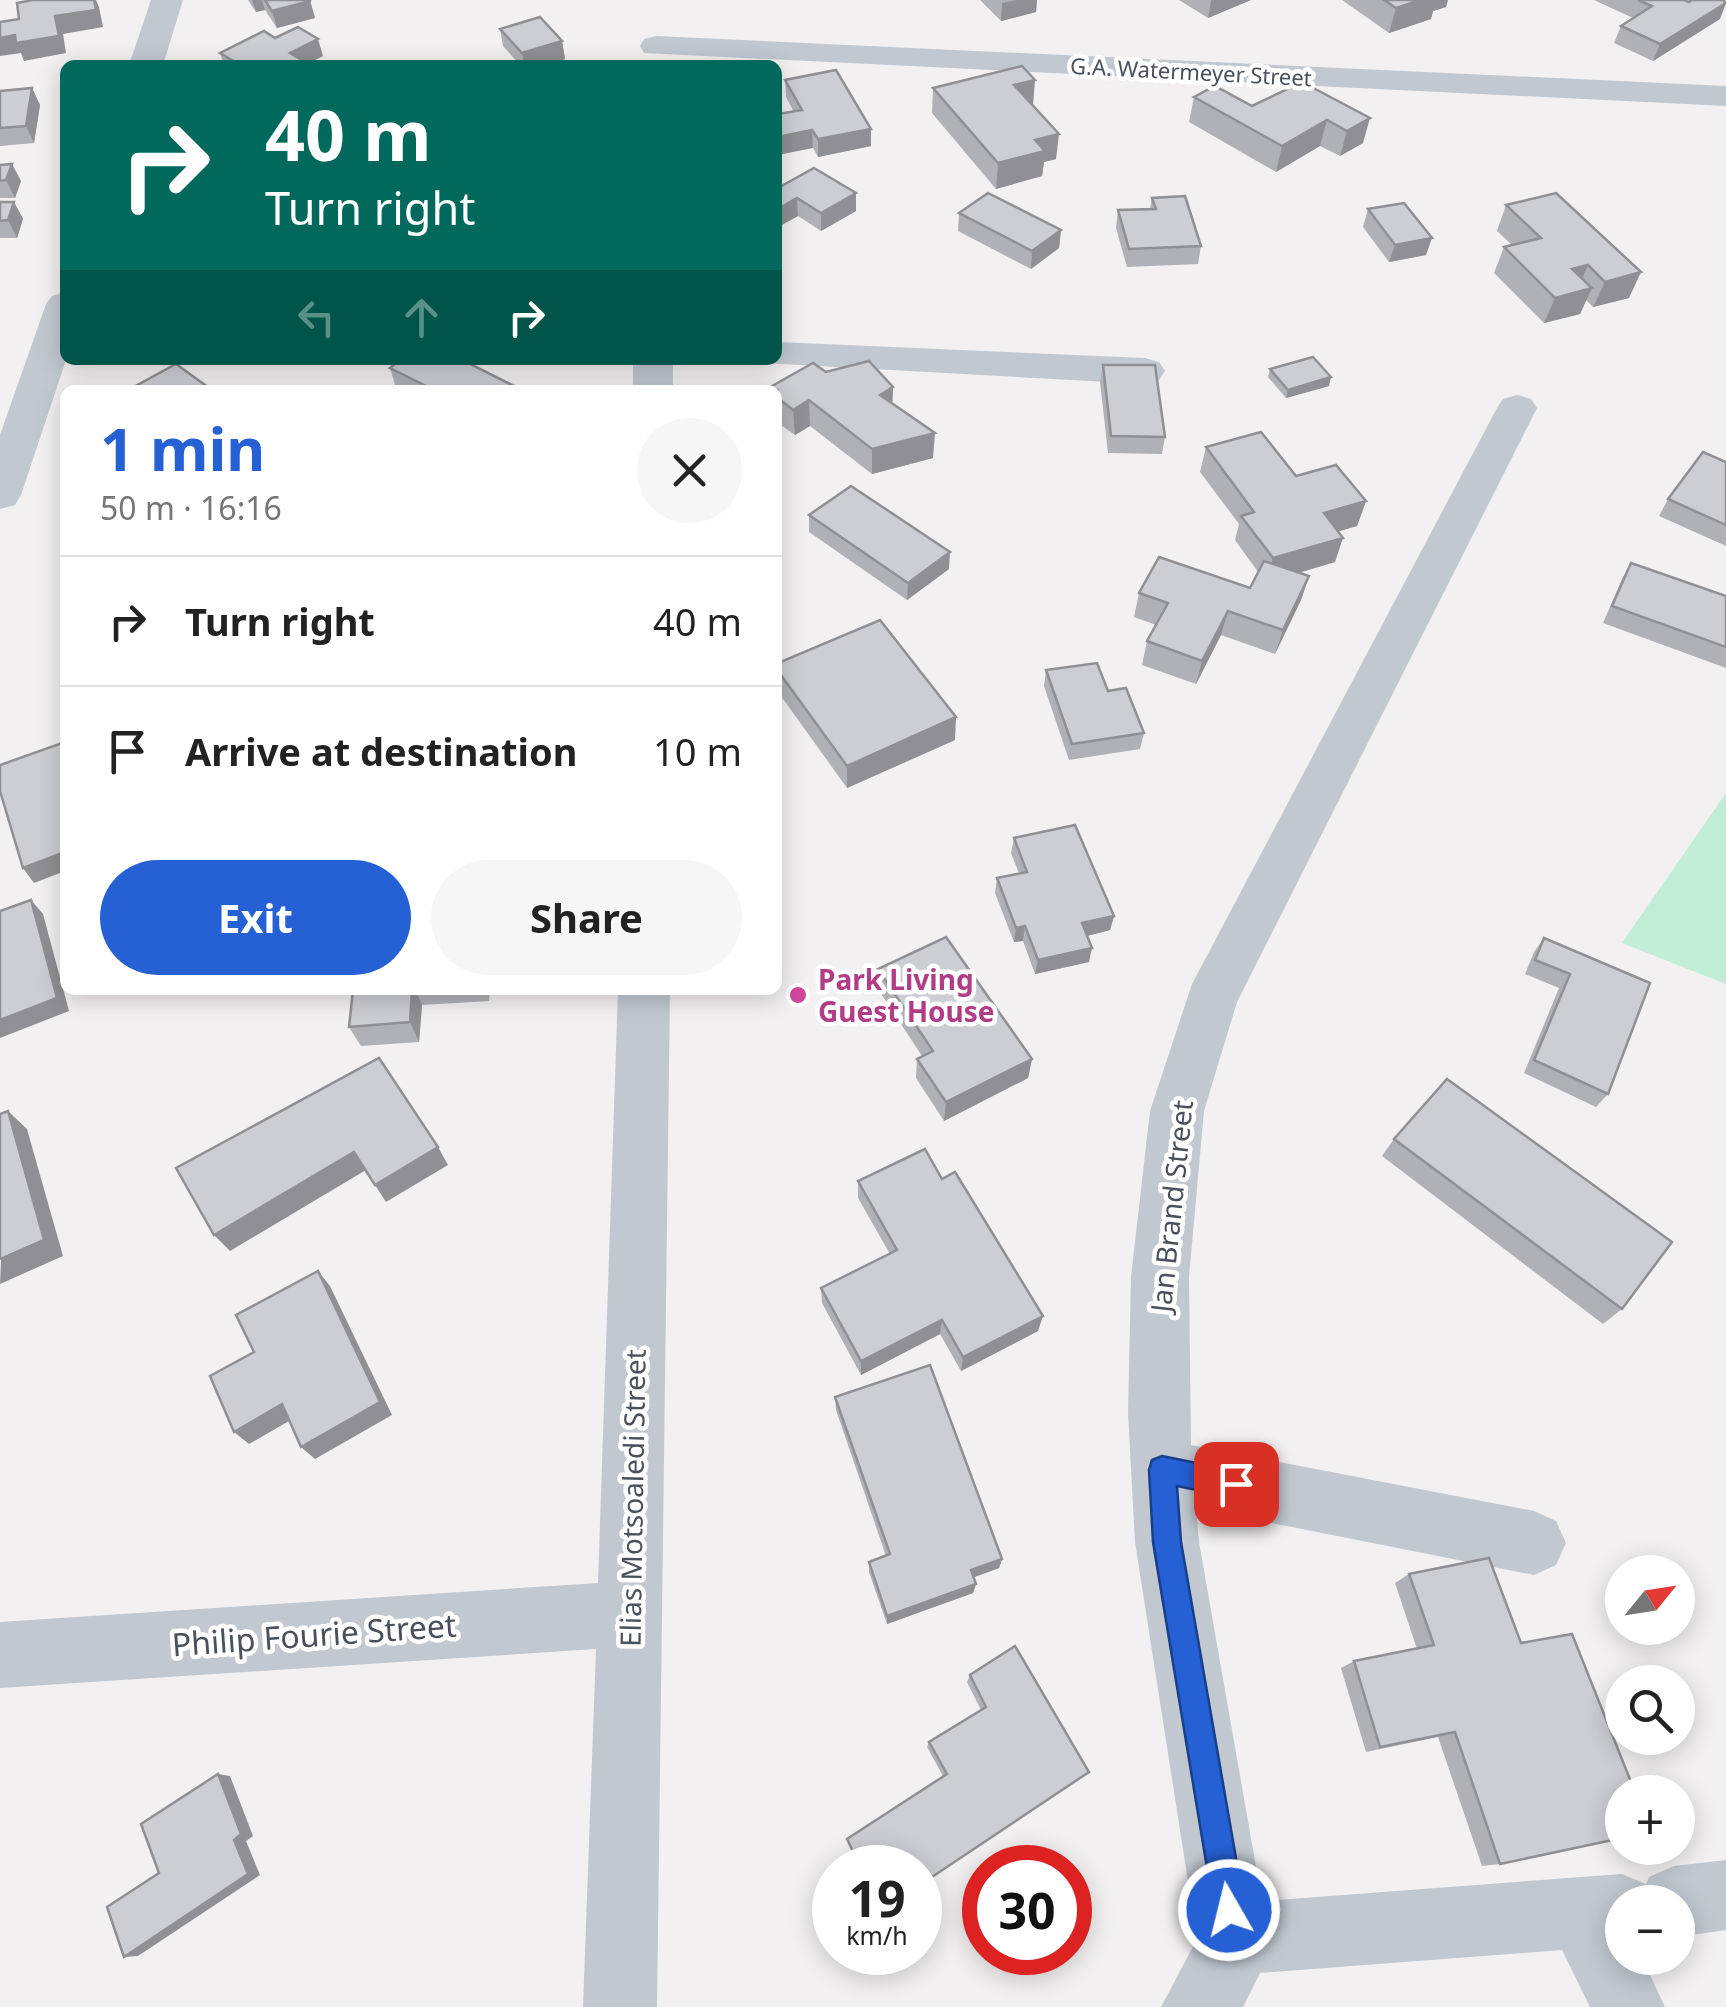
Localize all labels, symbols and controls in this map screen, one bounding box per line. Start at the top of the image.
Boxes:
street label: G.A. Watermeyer Street [1069,50,1313,92]
text: 40 m [265,86,432,182]
icon: right [100,100,230,230]
text: Turn right [265,177,476,238]
icon: left [289,290,344,345]
icon: ahead [394,290,449,345]
icon: right [499,290,554,345]
text: 1 min [100,407,265,489]
button: close [637,418,742,523]
text: 50 m · 16:16 [100,486,282,529]
icon: right [100,594,155,649]
text: Turn right [185,595,375,647]
text: 40 m [653,595,742,647]
icon: arrive [100,724,155,779]
text: Arrive at destination [185,725,577,777]
text: 10 m [653,725,742,777]
button: Exit [100,860,411,975]
button: Share [431,860,742,975]
place label: Park Living Guest House [818,960,995,1030]
marker: Park Living Guest House [787,984,809,1006]
street label: Jan Brand Street [1141,1098,1201,1317]
street label: Elias Motsoaledi Street [610,1349,654,1647]
pin [1194,1442,1279,1527]
icon: arrive [1209,1457,1264,1512]
north arrow [1605,1555,1695,1645]
map controls [1605,1555,1695,1975]
street label: Philip Fourie Street [170,1603,458,1665]
button: search [1605,1665,1695,1755]
button: + [1605,1775,1695,1865]
speed limit sign: 30 [962,1845,1092,1975]
position arrow [1177,1858,1281,1962]
text: 19 [848,1864,906,1932]
button: − [1605,1885,1695,1975]
text: km/h [846,1918,908,1952]

